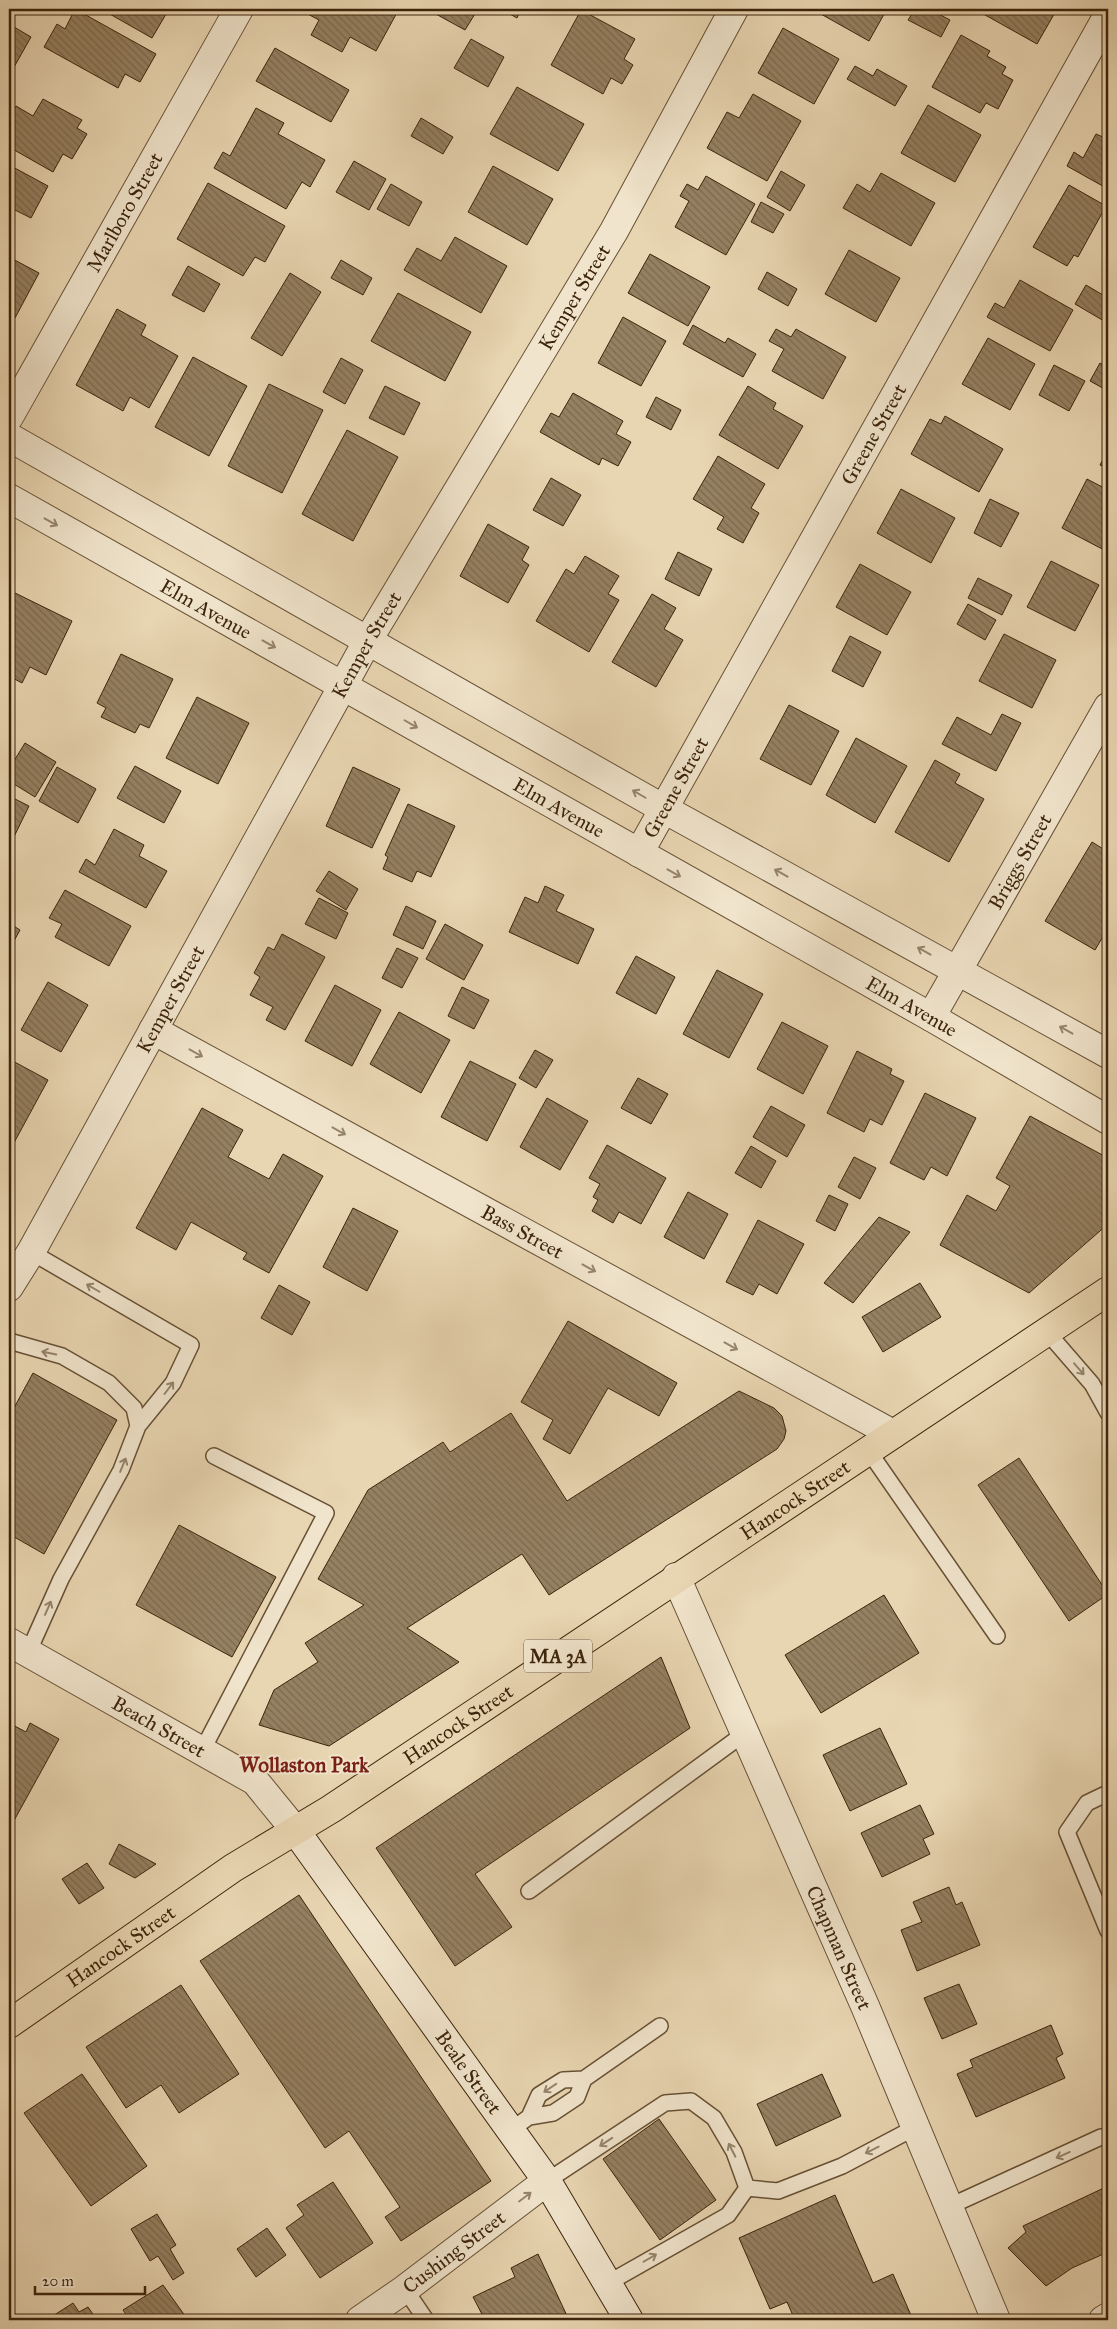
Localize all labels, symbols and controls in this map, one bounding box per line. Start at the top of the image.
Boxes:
street label: Marlboro Street [81,148,168,276]
street label: Kemper Street [533,240,615,354]
street label: Greene Street [836,379,911,489]
one-way arrow [44,517,59,527]
street label: Elm Avenue [156,574,256,644]
street label: Kemper Street [326,587,406,702]
one-way arrow [262,640,276,650]
one-way arrow [403,720,418,729]
street label: Greene Street [638,733,713,842]
street label: Elm Avenue [509,772,609,843]
one-way arrow [632,789,647,799]
street label: Briggs Street [983,810,1056,914]
one-way arrow [667,868,682,878]
one-way arrow [774,868,789,877]
street label: Kemper Street [131,941,209,1057]
one-way arrow [917,946,931,956]
street label: Elm Avenue [862,971,962,1042]
one-way arrow [1058,1025,1073,1035]
one-way arrow [188,1049,203,1058]
one-way arrow [331,1126,346,1136]
street label: Bass Street [477,1200,568,1264]
one-way arrow [581,1263,596,1273]
one-way arrow [86,1282,100,1292]
one-way arrow [724,1341,739,1351]
one-way arrow [41,1348,57,1357]
one-way arrow [1073,1362,1085,1375]
one-way arrow [163,1382,174,1395]
street label: Hancock Street [735,1454,855,1545]
one-way arrow [119,1457,128,1473]
one-way arrow [43,1601,53,1616]
road number: MA 3A [524,1640,592,1672]
street label: Hancock Street [398,1679,518,1770]
street label: Beach Street [108,1691,210,1763]
district label: Wollaston Park [239,1752,370,1778]
street label: Chapman Street [801,1882,877,2013]
street label: Hancock Street [62,1900,180,1992]
street label: Beale Street [431,2025,507,2119]
one-way arrow [543,2083,557,2093]
one-way arrow [599,2137,613,2147]
one-way arrow [727,2143,736,2158]
one-way arrow [865,2145,880,2155]
one-way arrow [1056,2150,1071,2160]
one-way arrow [518,2192,532,2202]
street label: Cushing Street [398,2205,510,2298]
one-way arrow [643,2253,657,2263]
scale bar [35,2264,145,2296]
text: 20 m [42,2272,74,2290]

